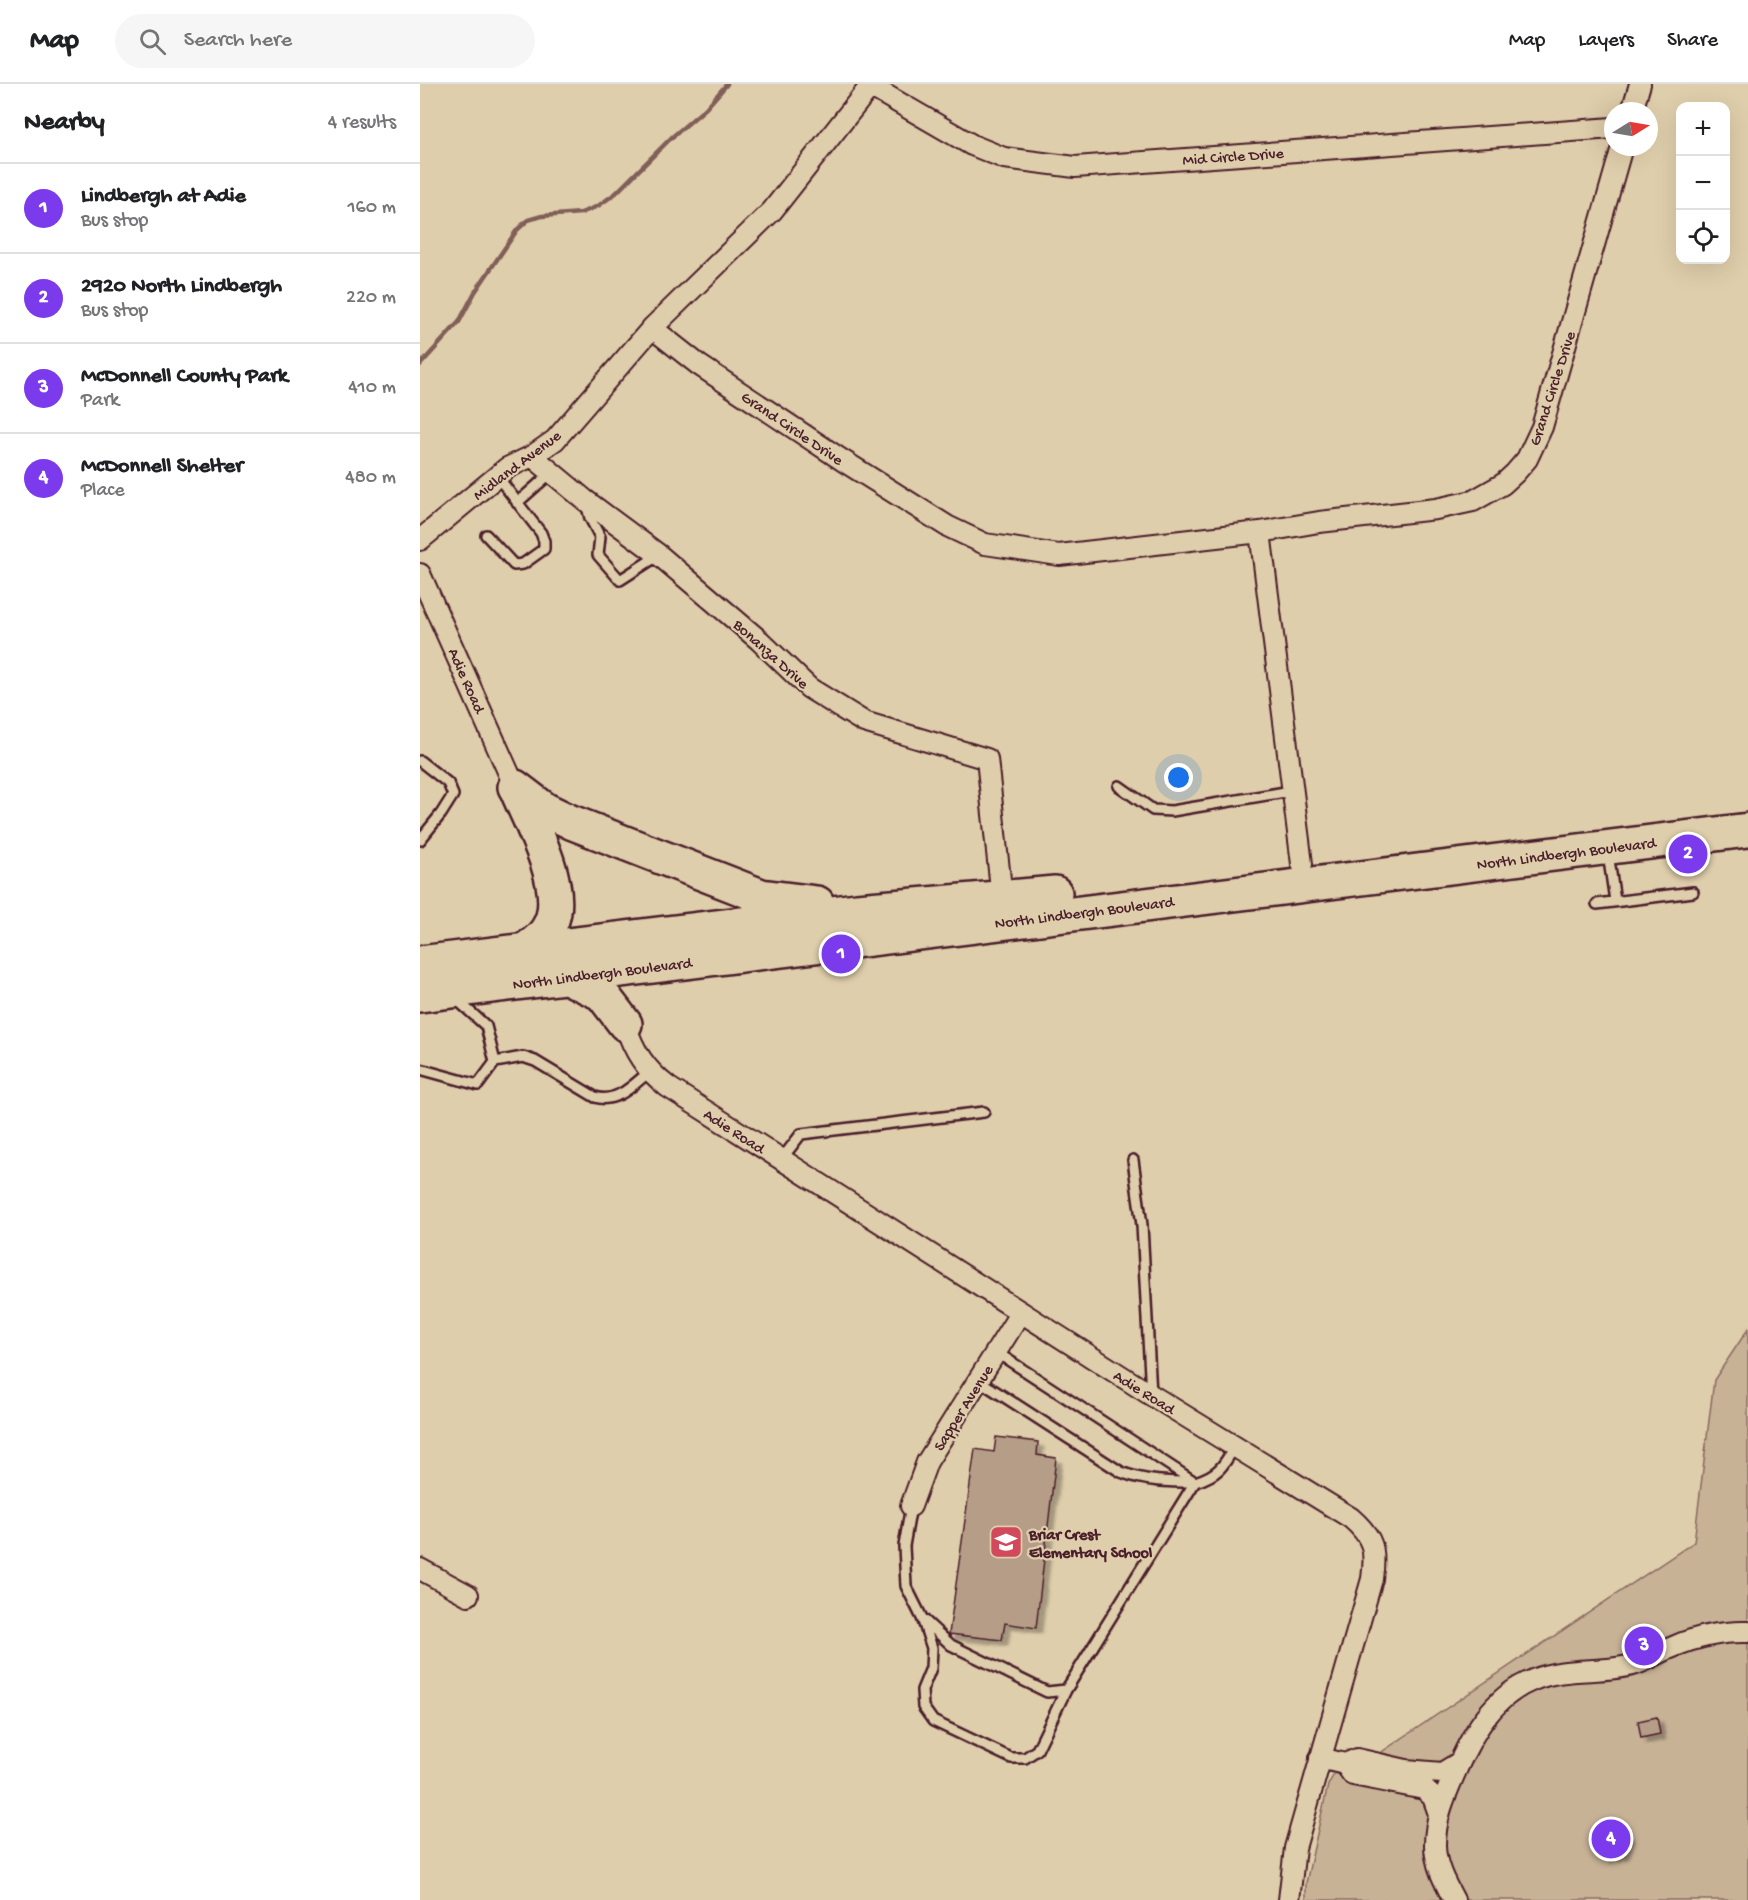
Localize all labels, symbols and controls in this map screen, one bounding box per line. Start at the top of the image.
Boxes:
search box [115,14,535,68]
text: Map [30,25,79,58]
icon: search [136,25,169,58]
text: Search here [184,28,292,54]
text: Map [1509,29,1545,54]
text: Layers [1578,29,1634,54]
text: Share [1667,29,1718,54]
north arrow [1604,102,1658,156]
map controls [1676,102,1730,264]
button: + [1676,102,1730,156]
text: Nearby [24,108,105,139]
text: 4 results [328,112,396,135]
street label: Mid Circle Drive [1182,145,1285,172]
button: − [1676,156,1730,210]
text: Lindbergh at Adie [81,184,246,210]
text: 1 [39,197,48,220]
text: 160 m [347,197,396,220]
text: Bus stop [81,210,148,233]
button: locate [1676,210,1730,264]
text: 2920 North Lindbergh [81,274,282,300]
text: 2 [39,287,48,310]
text: 220 m [346,287,396,310]
text: Bus stop [81,300,148,323]
street label: Grand Circle Drive [1527,329,1582,449]
text: McDonnell County Park [81,364,288,390]
text: 3 [38,377,49,400]
text: 410 m [348,377,396,400]
street label: Grand Circle Drive [736,389,846,471]
text: Park [81,390,119,413]
street label: Midland Avenue [470,427,566,506]
text: McDonnell Shelter [81,454,243,480]
text: 4 [39,467,48,490]
text: 480 m [345,467,396,490]
text: Place [81,480,125,503]
street label: Bonanza Drive [727,616,812,695]
street label: Adie Road [442,646,488,718]
your location [1164,763,1193,792]
pin: 2 [1668,832,1708,876]
street label: North Lindbergh Boulevard [1476,835,1659,876]
street label: North Lindbergh Boulevard [994,894,1177,935]
pin: 1 [822,932,860,976]
street label: North Lindbergh Boulevard [512,955,695,996]
street label: Adie Road [699,1106,769,1161]
street label: Sapper Avenue [931,1362,999,1455]
street label: Adie Road [1109,1368,1179,1421]
school or university icon: Briar Crest Elementary School [988,1524,1024,1560]
place label: Briar Crest Elementary School [1028,1527,1153,1564]
pin: 3 [1624,1624,1664,1668]
pin: 4 [1592,1816,1630,1862]

